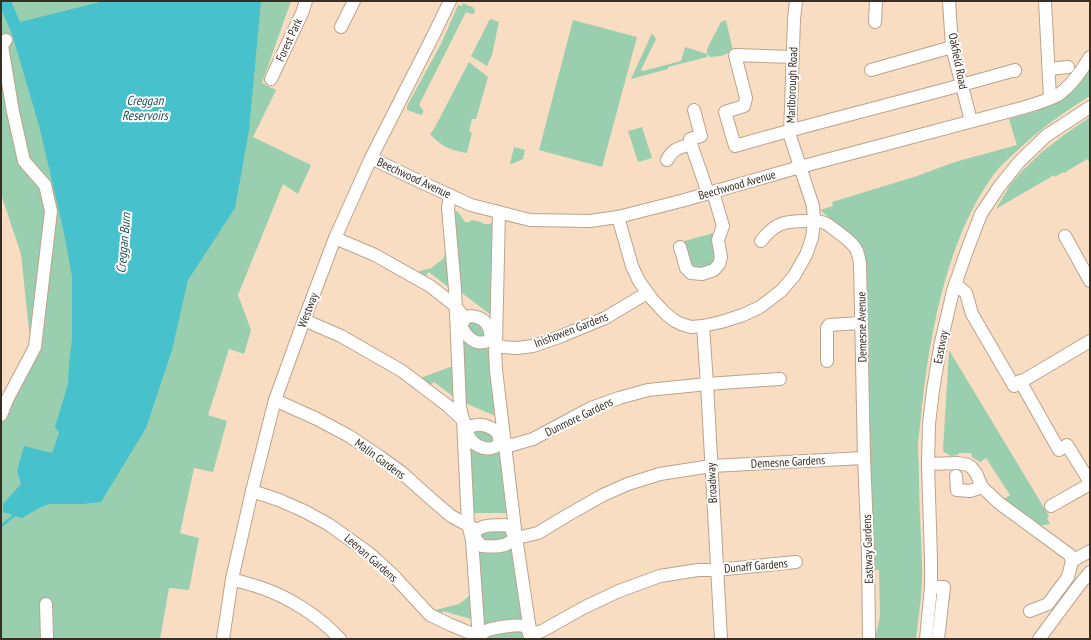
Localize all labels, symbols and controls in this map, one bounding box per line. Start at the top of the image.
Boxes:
street label: Forest Park [272,15,305,64]
street label: Oakfield Road [946,31,971,90]
street label: Marlborough Road [783,47,800,123]
water label: Creggan Reservoirs [122,92,170,124]
street label: Beechwood Avenue [375,154,454,201]
street label: Beechwood Avenue [696,166,777,203]
water label: Creggan Burn [112,211,135,274]
street label: Westway [294,290,321,329]
street label: Demesne Avenue [853,291,870,363]
street label: Inishowen Gardens [532,309,610,351]
street label: Eastway [930,328,951,365]
street label: Dunmore Gardens [542,394,615,440]
street label: Malin Gardens [352,435,409,482]
street label: Demesne Gardens [750,452,825,471]
street label: Broadway [703,462,720,504]
street label: Eastway Gardens [859,514,876,584]
street label: Leenan Gardens [342,530,401,585]
street label: Dunaff Gardens [724,555,788,576]

